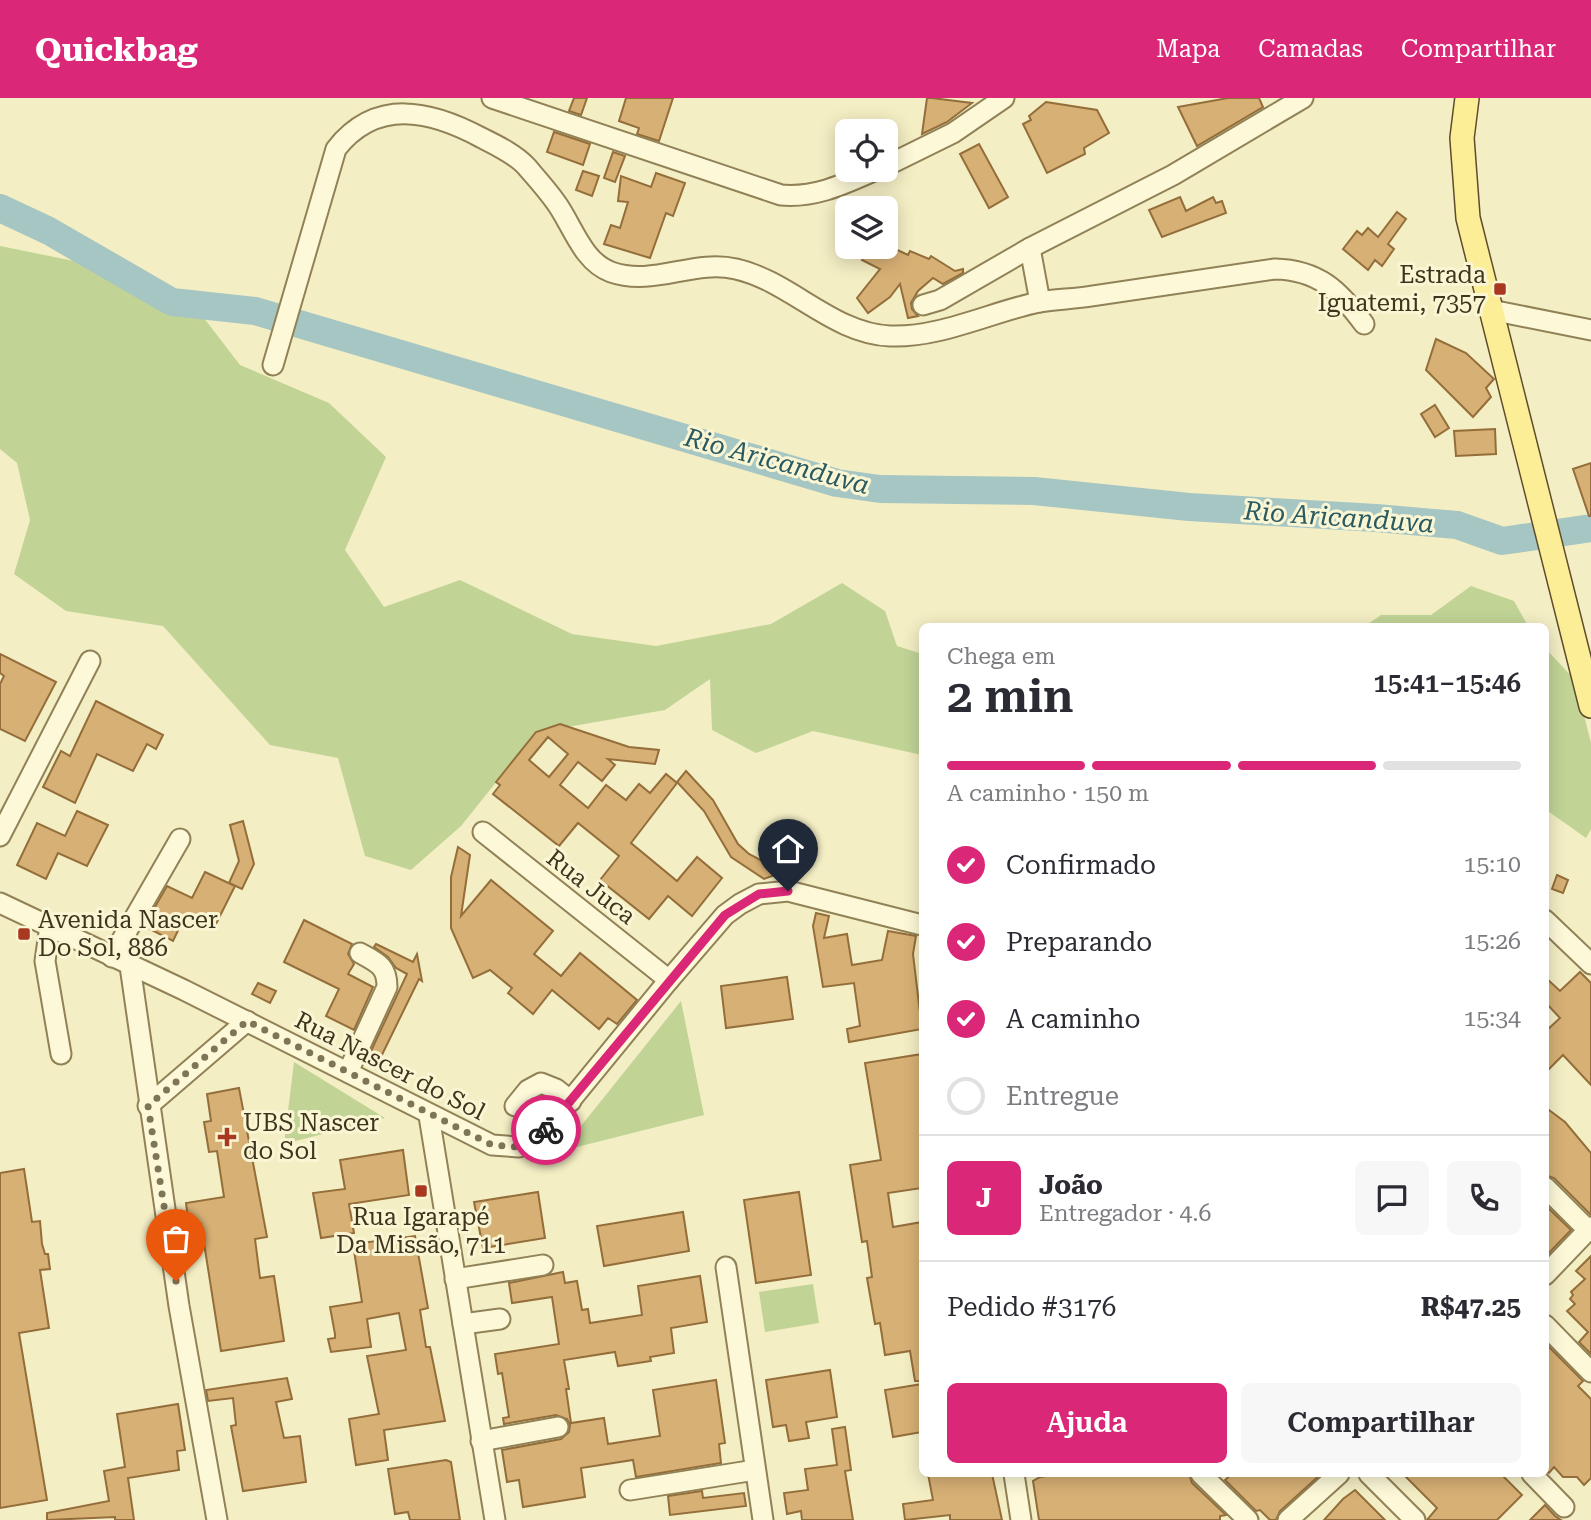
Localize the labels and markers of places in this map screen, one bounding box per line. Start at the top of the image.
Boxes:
place label: Estrada Iguatemi, 7357 [1318,261,1486,317]
marker: Estrada Iguatemi, 7357 [1492,281,1508,297]
pin [758,819,818,891]
place label: Avenida Nascer Do Sol, 886 [38,906,218,962]
marker: Avenida Nascer Do Sol, 886 [16,926,32,942]
place label: UBS Nascer do Sol [243,1109,379,1165]
marker: UBS Nascer do Sol [217,1127,237,1147]
marker: Rua Igarapé Da Missão, 711 [413,1183,429,1199]
place label: Rua Igarapé Da Missão, 711 [336,1203,506,1259]
pin [146,1209,206,1281]

